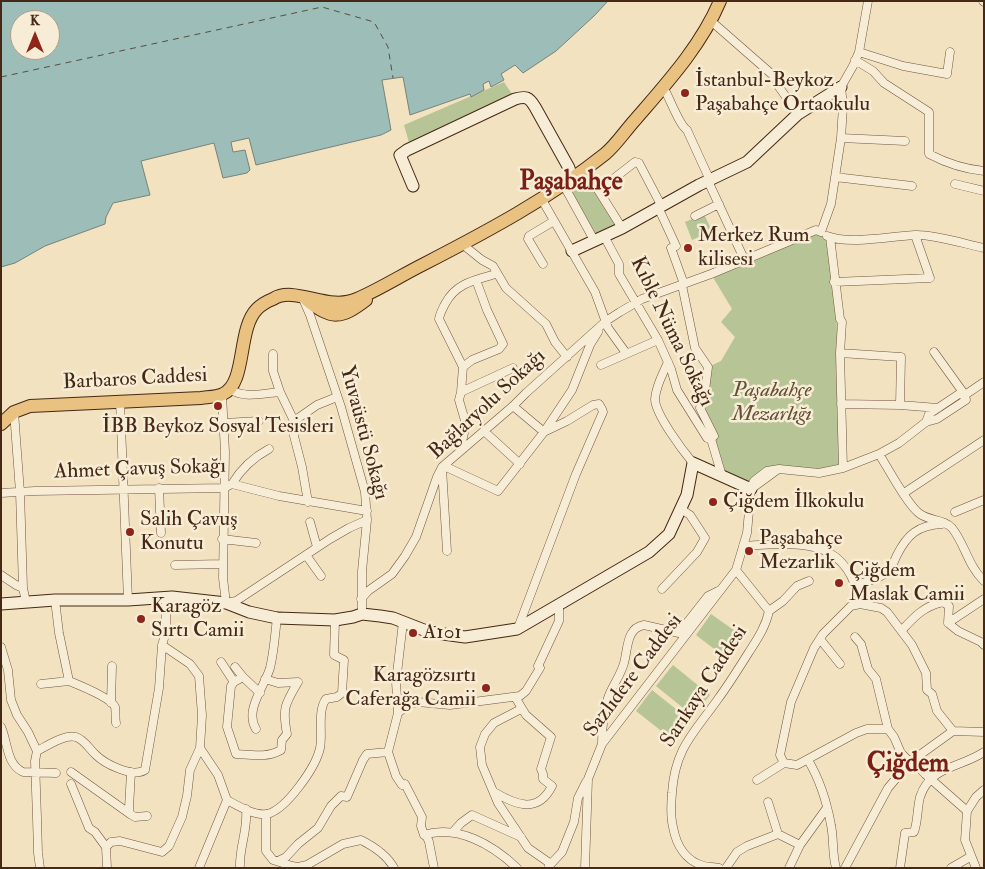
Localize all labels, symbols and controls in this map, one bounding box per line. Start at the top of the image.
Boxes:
north arrow [10,10,60,60]
text: K [30,12,40,29]
place label: İstanbul-Beykoz Paşabahçe Ortaokulu [695,68,870,118]
marker: İstanbul-Beykoz Paşabahçe Ortaokulu [679,87,691,99]
district label: Paşabahçe [519,167,623,199]
place label: Merkez Rum kilisesi [698,223,810,273]
marker: Merkez Rum kilisesi [682,242,694,254]
street label: Kıble Nüma Sokağı [624,253,718,411]
street label: Bağlaryolu Sokağı [424,345,552,465]
street label: Yuvaüstü Sokağı [333,363,393,503]
street label: Barbaros Caddesi [62,364,208,396]
park label: Paşabahçe Mezarlığı [732,378,812,428]
marker: İBB Beykoz Sosyal Tesisleri [212,400,224,412]
place label: İBB Beykoz Sosyal Tesisleri [102,414,334,440]
street label: Ahmet Çavuş Sokağı [54,454,226,486]
place label: Çiğdem İlkokulu [723,489,864,515]
marker: Çiğdem İlkokulu [707,496,719,508]
place label: Salih Çavuş Konutu [140,507,237,557]
marker: Salih Çavuş Konutu [124,526,136,538]
place label: Paşabahçe Mezarlık [759,526,842,576]
marker: Paşabahçe Mezarlık [743,545,755,557]
place label: Çiğdem Maslak Camii [849,558,965,608]
marker: Çiğdem Maslak Camii [833,577,845,589]
place label: Karagöz Sırtı Camii [151,594,244,644]
street label: Sazlıdere Caddesi [580,609,688,743]
marker: Karagöz Sırtı Camii [135,613,147,625]
place label: A101 [423,620,462,646]
street label: Sarıkaya Caddesi [656,621,754,753]
marker: A101 [407,627,419,639]
place label: Karagözsırtı Caferağa Camii [345,663,476,713]
marker: Karagözsırtı Caferağa Camii [480,682,492,694]
district label: Çiğdem [867,749,949,781]

